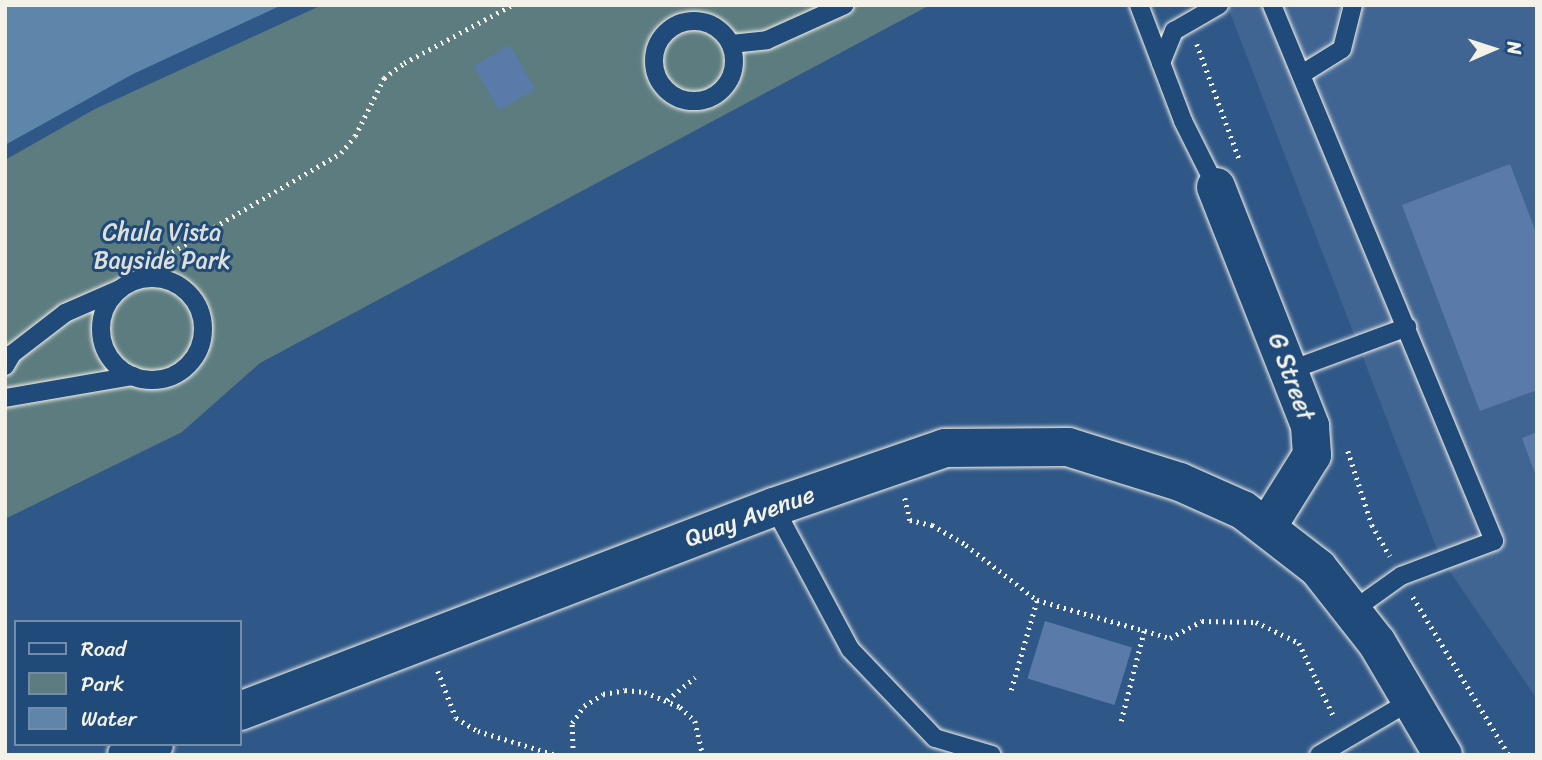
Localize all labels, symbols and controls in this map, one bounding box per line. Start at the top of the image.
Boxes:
north arrow [1458,14,1528,84]
text: N [1498,40,1531,55]
park label: Chula Vista Bayside Park [94,219,230,275]
street label: G Street [1262,329,1320,425]
street label: Quay Avenue [681,480,819,554]
legend [14,620,242,746]
text: Road [81,630,126,668]
text: Park [81,665,124,703]
text: Water [81,700,136,738]

